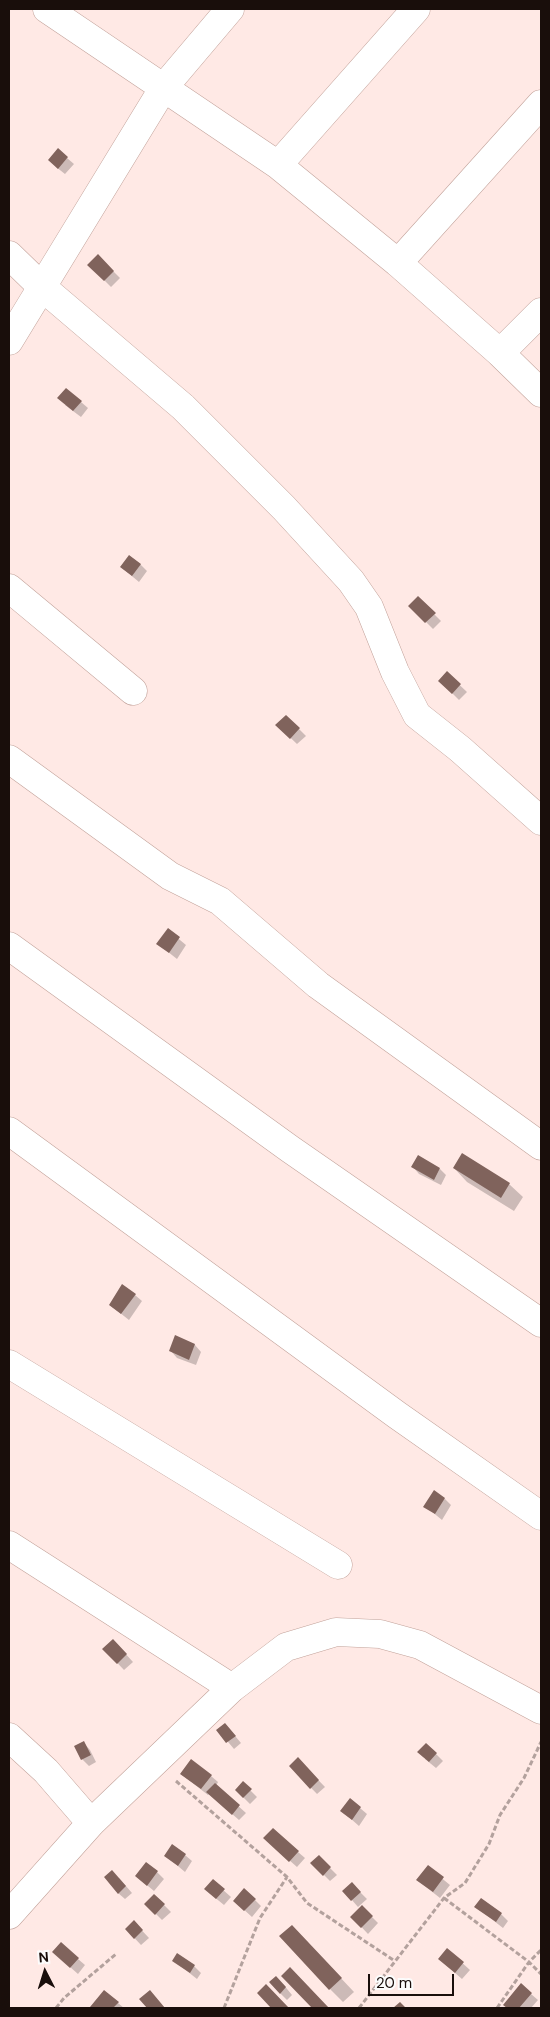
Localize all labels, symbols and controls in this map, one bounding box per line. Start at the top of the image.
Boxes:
north arrow [20,1947,70,1997]
text: N [38,1948,50,1966]
scale bar [370,1964,456,1996]
text: 20 m [376,1973,412,1993]

